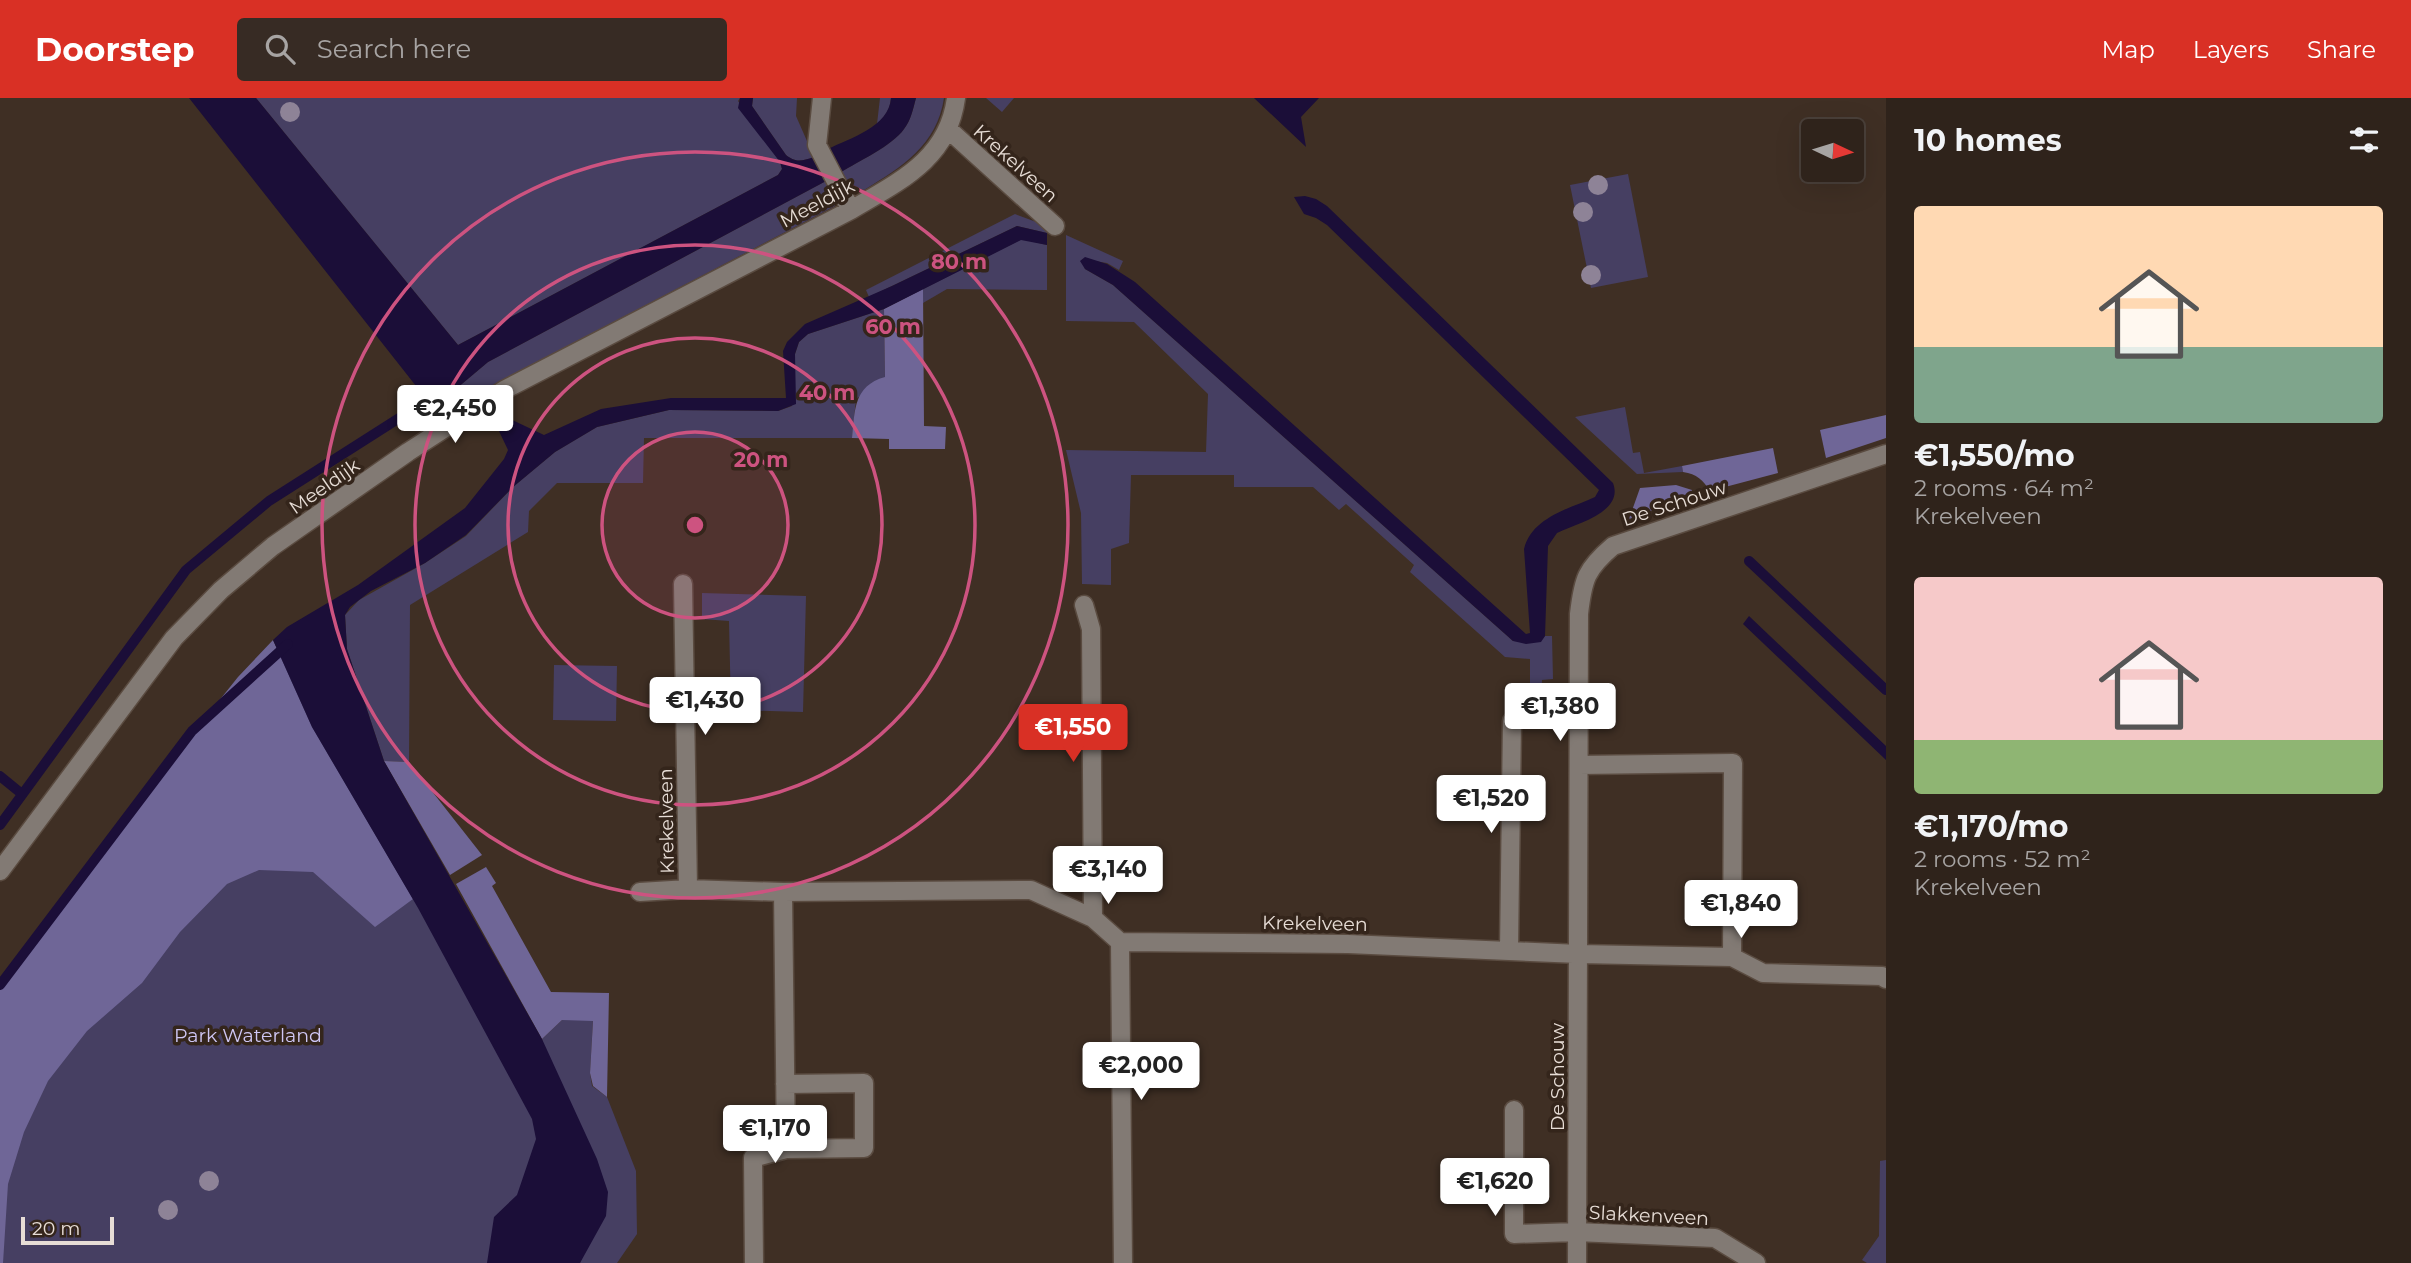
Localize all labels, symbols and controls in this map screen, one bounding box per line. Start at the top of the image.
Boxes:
search box [237,18,727,81]
text: Doorstep [35,29,195,69]
icon: search [261,30,299,68]
text: Search here [317,33,471,65]
text: Map [2101,35,2155,64]
text: Layers [2193,35,2269,64]
text: Share [2307,35,2376,64]
north arrow [1801,119,1864,182]
map controls [1801,119,1864,182]
street label: Krekelveen [969,120,1063,207]
icon: filters [2345,121,2383,159]
text: 10 homes [1914,122,2062,159]
street label: Meeldijk [776,174,859,233]
text: 80 m [931,249,987,274]
icon: home [2086,251,2212,377]
text: 60 m [865,314,921,339]
text: 40 m [799,380,855,405]
pin: €2,450 [398,386,512,445]
text: €2,450 [413,394,497,422]
text: €1,550/mo [1914,437,2075,474]
text: 20 m [734,447,788,472]
street label: Meeldijk [285,453,364,519]
text: 2 rooms · 64 m² [1914,474,2094,502]
street label: De Schouw [1619,476,1730,531]
text: Krekelveen [1914,502,2042,530]
centre of rings [683,513,707,537]
icon: home [2086,622,2212,748]
pin: €1,430 [648,678,762,737]
pin: €1,380 [1503,684,1617,743]
text: €1,430 [666,686,744,714]
text: €1,380 [1521,692,1599,720]
pin: €1,550 [1016,704,1130,764]
text: €1,550 [1035,713,1111,741]
street label: Krekelveen [654,768,679,874]
pin: €1,520 [1434,776,1548,835]
text: €1,520 [1453,784,1529,812]
text: €1,170/mo [1914,808,2068,845]
text: 2 rooms · 52 m² [1914,845,2091,873]
pin: €3,140 [1051,846,1165,906]
text: €3,140 [1069,855,1147,883]
text: Krekelveen [1914,873,2042,901]
pin: €1,840 [1684,880,1798,940]
text: €1,840 [1701,889,1781,917]
street label: Krekelveen [1262,911,1368,936]
street label: De Schouw [1546,1022,1569,1131]
park label: Park Waterland [174,1024,322,1047]
pin: €2,000 [1084,1042,1198,1102]
text: €2,000 [1099,1051,1183,1079]
pin: €1,170 [718,1105,832,1165]
text: €1,170 [739,1114,811,1142]
pin: €1,620 [1438,1158,1552,1218]
text: €1,620 [1456,1167,1534,1195]
street label: Slakkenveen [1588,1201,1710,1230]
scale bar [21,1214,114,1246]
text: 20 m [32,1217,80,1240]

